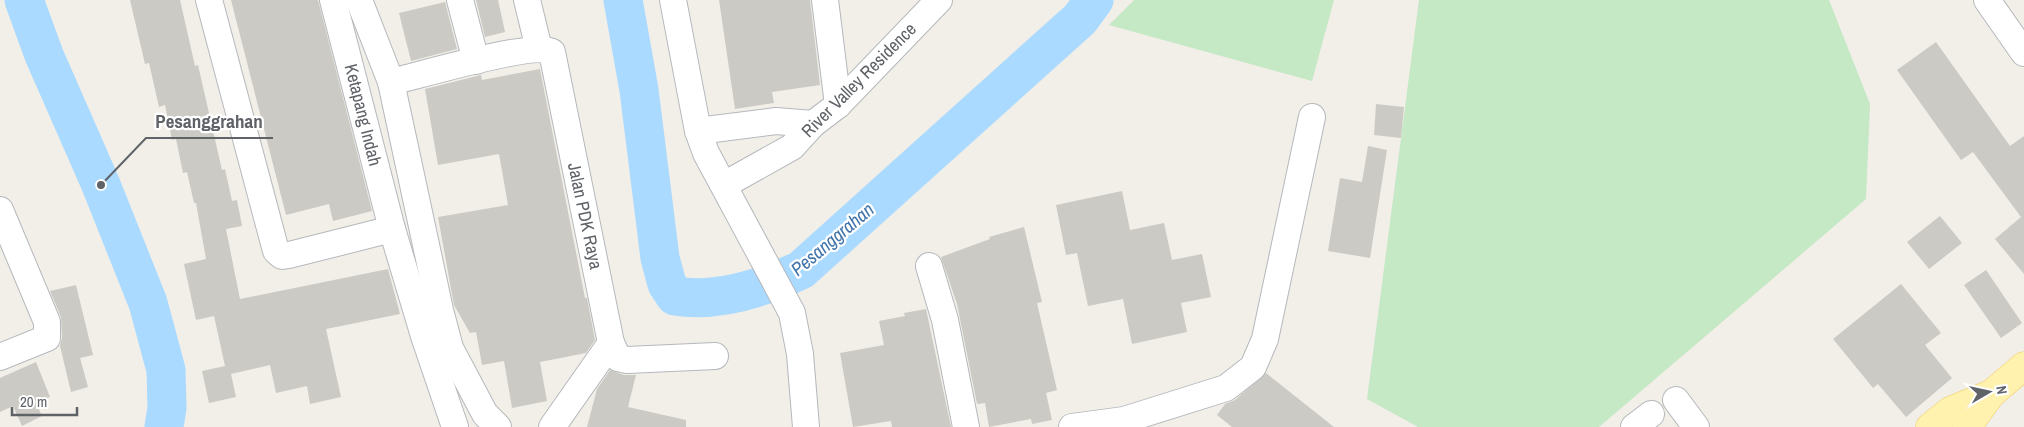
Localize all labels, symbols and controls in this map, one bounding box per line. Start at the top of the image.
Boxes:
street label: River Valley Residence [796,17,922,143]
street label: Ketapang Indah [339,61,388,168]
callout: Pesanggrahan [146,104,273,138]
text: Pesanggrahan [155,108,263,134]
street label: Jalan PDK Raya [562,160,609,271]
water label: Pesanggrahan [785,196,879,282]
north arrow [1964,367,2014,417]
scale bar [12,384,78,416]
text: N [1992,384,2011,395]
text: 20 m [20,391,47,412]

